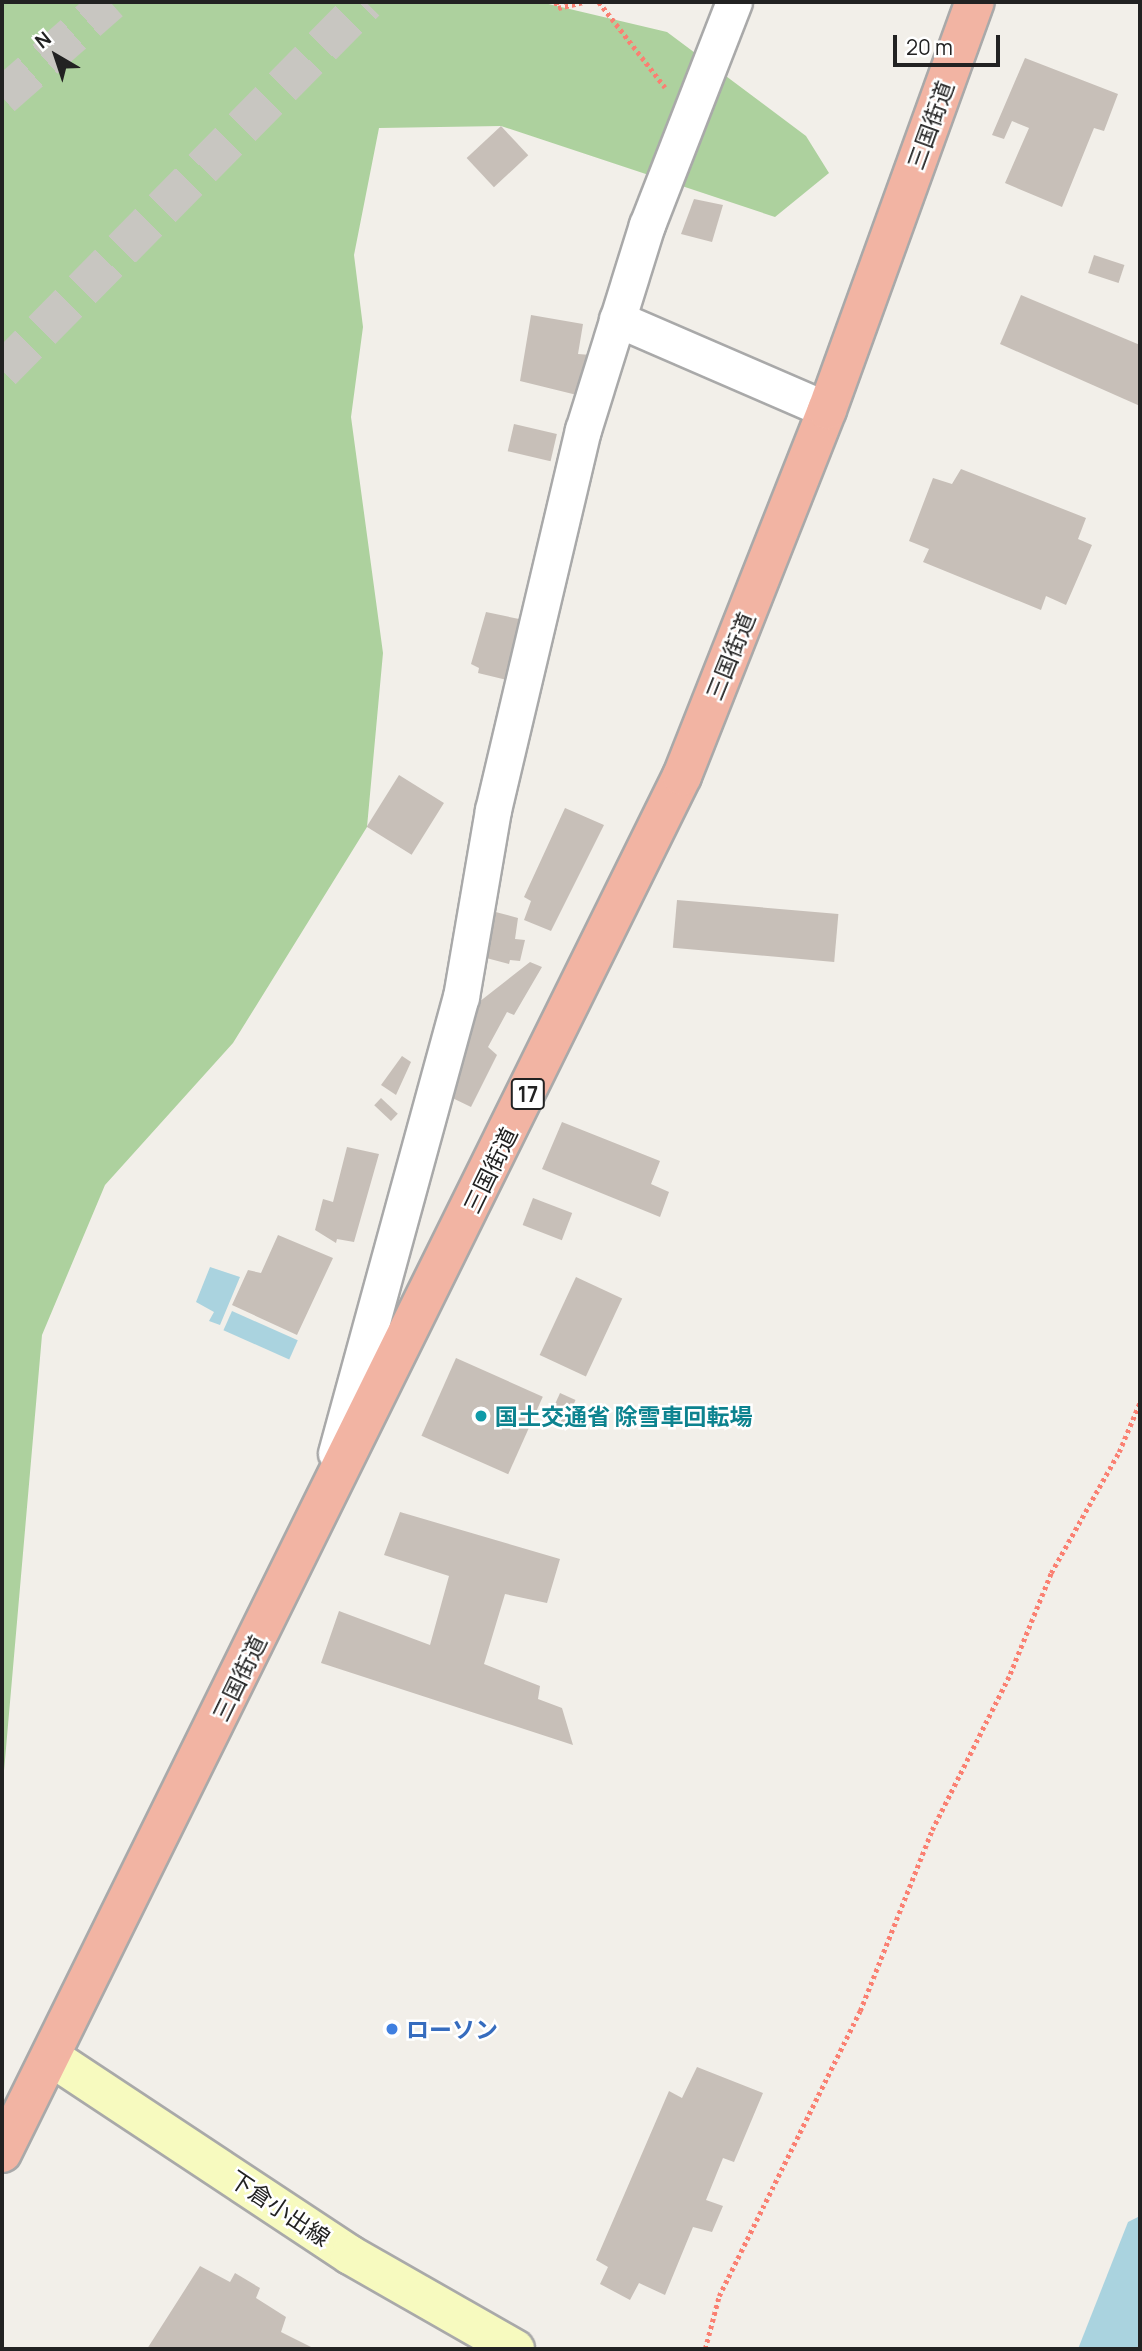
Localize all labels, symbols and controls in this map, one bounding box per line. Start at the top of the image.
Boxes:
north arrow [21,21,91,91]
scale bar [897,21,1004,65]
text: N [29,25,56,54]
text: 20 m [906,33,953,61]
street label: 三国街道 [901,77,959,173]
street label: 三国街道 [700,608,760,704]
road number: 17 [510,1076,546,1112]
street label: 三国街道 [457,1123,523,1217]
place label: 国土交通省 除雪車回転場 [495,1402,753,1430]
marker: 国土交通省 除雪車回転場 [473,1408,489,1424]
street label: 三国街道 [206,1631,272,1725]
place label: ローソン [406,2015,498,2043]
marker: ローソン [384,2021,400,2037]
street label: 下倉小出線 [225,2164,335,2252]

